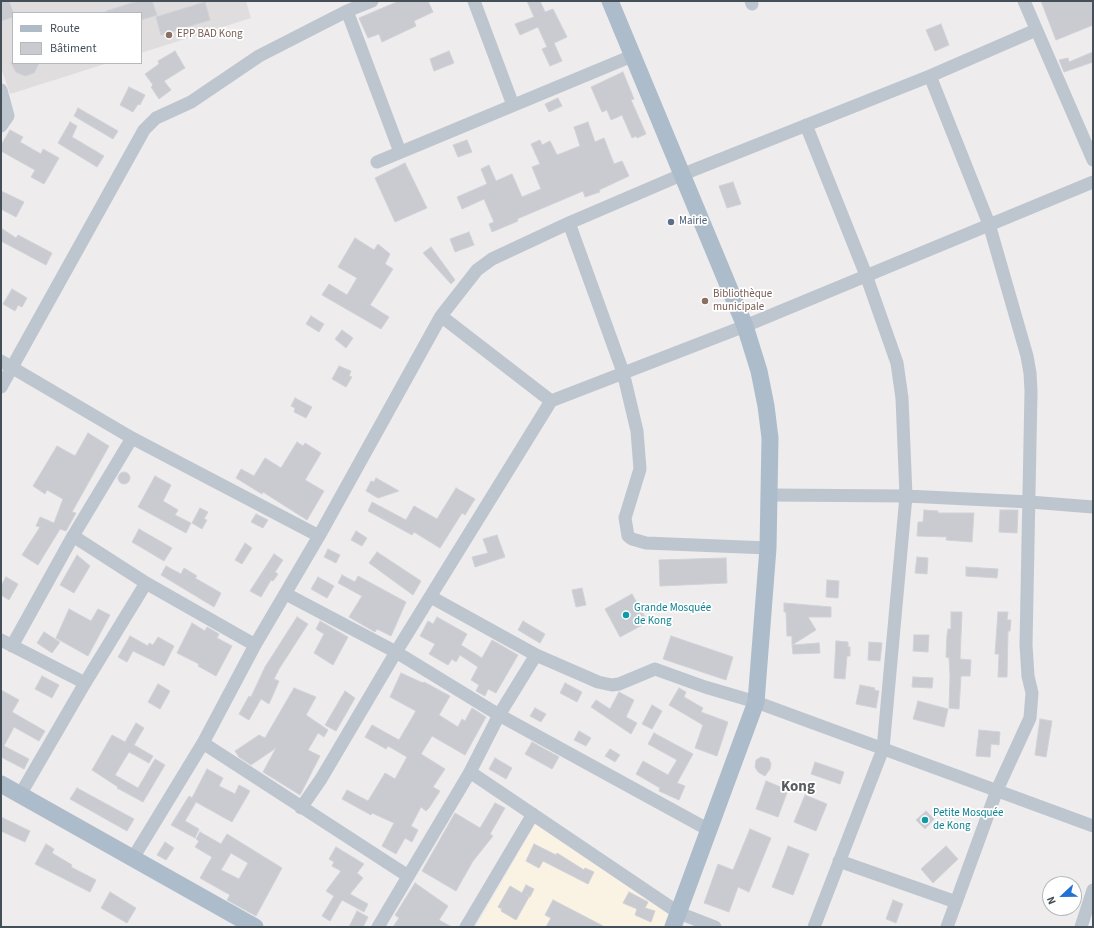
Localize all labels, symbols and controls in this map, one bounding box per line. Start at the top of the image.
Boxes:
legend [12,12,142,64]
text: Route [50,20,80,37]
place label: EPP BAD Kong [177,28,243,42]
marker: EPP BAD Kong [164,30,174,40]
text: Bâtiment [50,40,96,57]
place label: Mairie [679,215,707,229]
marker: Mairie [666,217,676,227]
place label: Bibliothèque municipale [713,288,772,314]
marker: Bibliothèque municipale [700,296,710,306]
place label: Grande Mosquée de Kong [634,602,711,628]
marker: Grande Mosquée de Kong [621,610,631,620]
district label: Kong [781,779,815,797]
place label: Petite Mosquée de Kong [933,807,1004,833]
marker: Petite Mosquée de Kong [920,815,930,825]
north arrow [1042,876,1082,916]
text: N [1043,894,1060,907]

